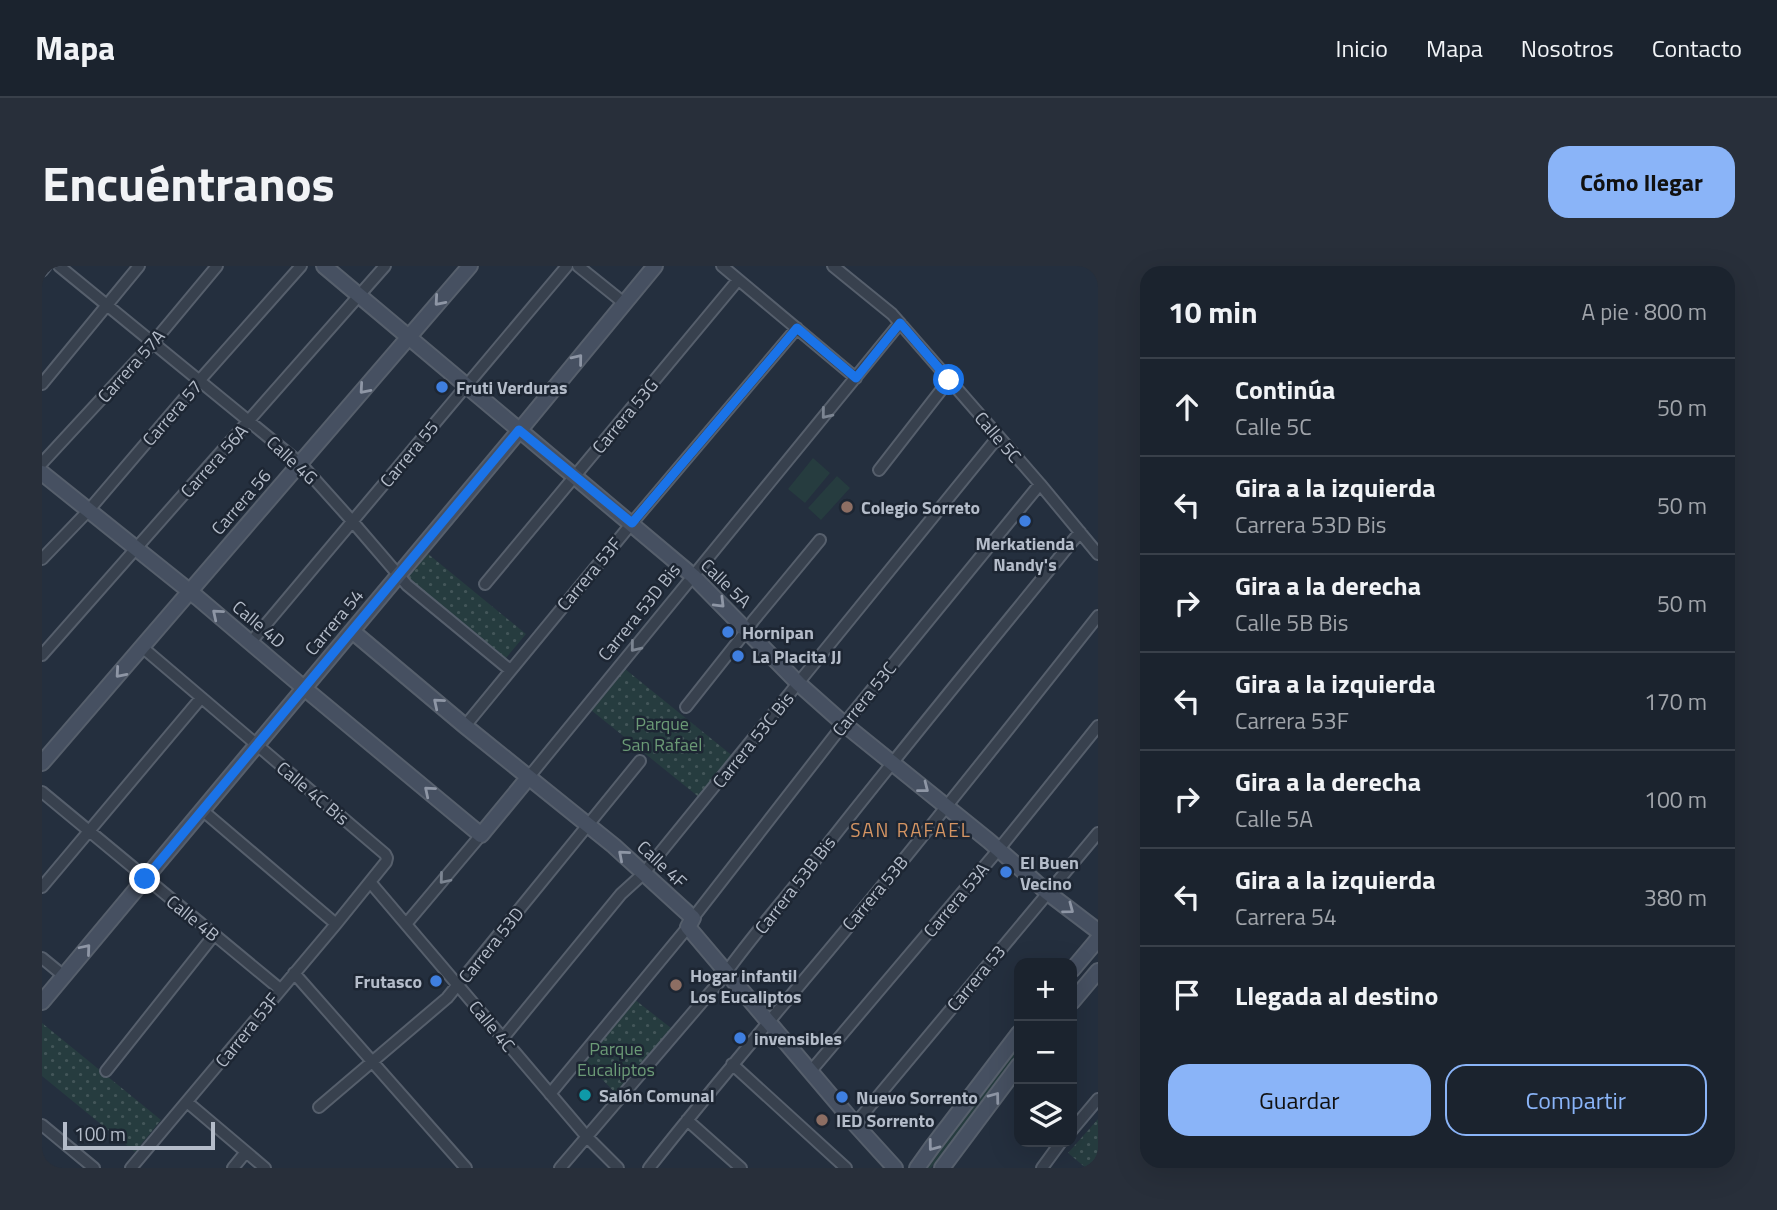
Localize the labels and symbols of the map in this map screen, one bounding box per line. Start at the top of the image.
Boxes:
one-way arrow [435,293,447,306]
street label: Carrera 57A [91,323,171,409]
one-way arrow [570,354,582,367]
route start [933,364,964,395]
street label: Carrera 53G [586,373,664,459]
street label: Carrera 57 [136,374,208,452]
place label: Fruti Verduras [456,374,568,401]
marker: Fruti Verduras [434,379,450,395]
one-way arrow [360,380,372,393]
street label: Calle 5C [968,405,1028,469]
one-way arrow [822,407,835,419]
street label: Carrera 55 [373,415,445,493]
street label: Carrera 56A [176,420,252,502]
street label: Calle 4G [260,429,324,491]
street label: Carrera 56 [207,465,275,539]
place label: Colegio Sorreto [861,494,980,521]
marker: Colegio Sorreto [839,499,855,515]
marker: Merkatienda Nandy's [1017,513,1033,529]
place label: Merkatienda Nandy's [975,530,1075,578]
street label: Carrera 53F [550,531,628,617]
street label: Calle 5A [695,552,758,614]
street label: Carrera 53D Bis [591,557,687,667]
street label: Carrera 54 [298,583,370,661]
street label: Calle 4D [227,594,291,654]
one-way arrow [711,594,724,607]
one-way arrow [212,610,225,622]
place label: Hornipan [742,619,814,646]
marker: Hornipan [720,624,736,640]
one-way arrow [631,638,643,651]
place label: La Placita JJ [752,643,842,670]
marker: La Placita JJ [730,648,746,664]
street label: Carrera 53C [825,656,903,742]
one-way arrow [116,664,128,677]
street label: Carrera 53C Bis [706,686,800,794]
one-way arrow [433,699,446,712]
park label: Parque San Rafael [622,710,702,758]
street label: Calle 4C Bis [271,755,355,831]
one-way arrow [916,780,928,793]
one-way arrow [424,787,436,800]
district label: SAN RAFAEL [850,815,972,844]
street label: Carrera 53B Bis [748,830,842,940]
street label: Calle 4F [631,834,693,894]
place label: El Buen Vecino [1020,849,1079,897]
street label: Carrera 53B [836,850,914,936]
one-way arrow [619,851,632,863]
street label: Carrera 53A [917,857,996,943]
route end [129,863,160,894]
marker: El Buen Vecino [998,864,1014,880]
one-way arrow [440,871,452,884]
street label: Calle 4B [161,888,225,948]
one-way arrow [1061,900,1074,913]
street label: Carrera 53D [452,901,530,989]
street label: Carrera 53 [940,939,1012,1017]
one-way arrow [78,945,90,958]
place label: Hogar infantil Los Eucaliptos [690,962,802,1010]
place label: Frutasco [354,968,422,995]
marker: Frutasco [428,973,444,989]
marker: Hogar infantil Los Eucaliptos [668,977,684,993]
street label: Carrera 53F [208,987,286,1073]
street label: Calle 4C [462,994,522,1058]
place label: invensibles [754,1025,842,1052]
marker: invensibles [732,1030,748,1046]
park label: Parque Eucaliptos [577,1035,655,1083]
place label: Salón Comunal [599,1082,715,1109]
place label: Nuevo Sorrento [856,1084,978,1111]
marker: Salón Comunal [577,1087,593,1103]
marker: Nuevo Sorrento [834,1089,850,1105]
one-way arrow [987,1092,999,1105]
place label: IED Sorrento [836,1107,935,1134]
marker: IED Sorrento [814,1112,830,1128]
scale bar [63,1119,215,1151]
one-way arrow [928,1138,941,1150]

